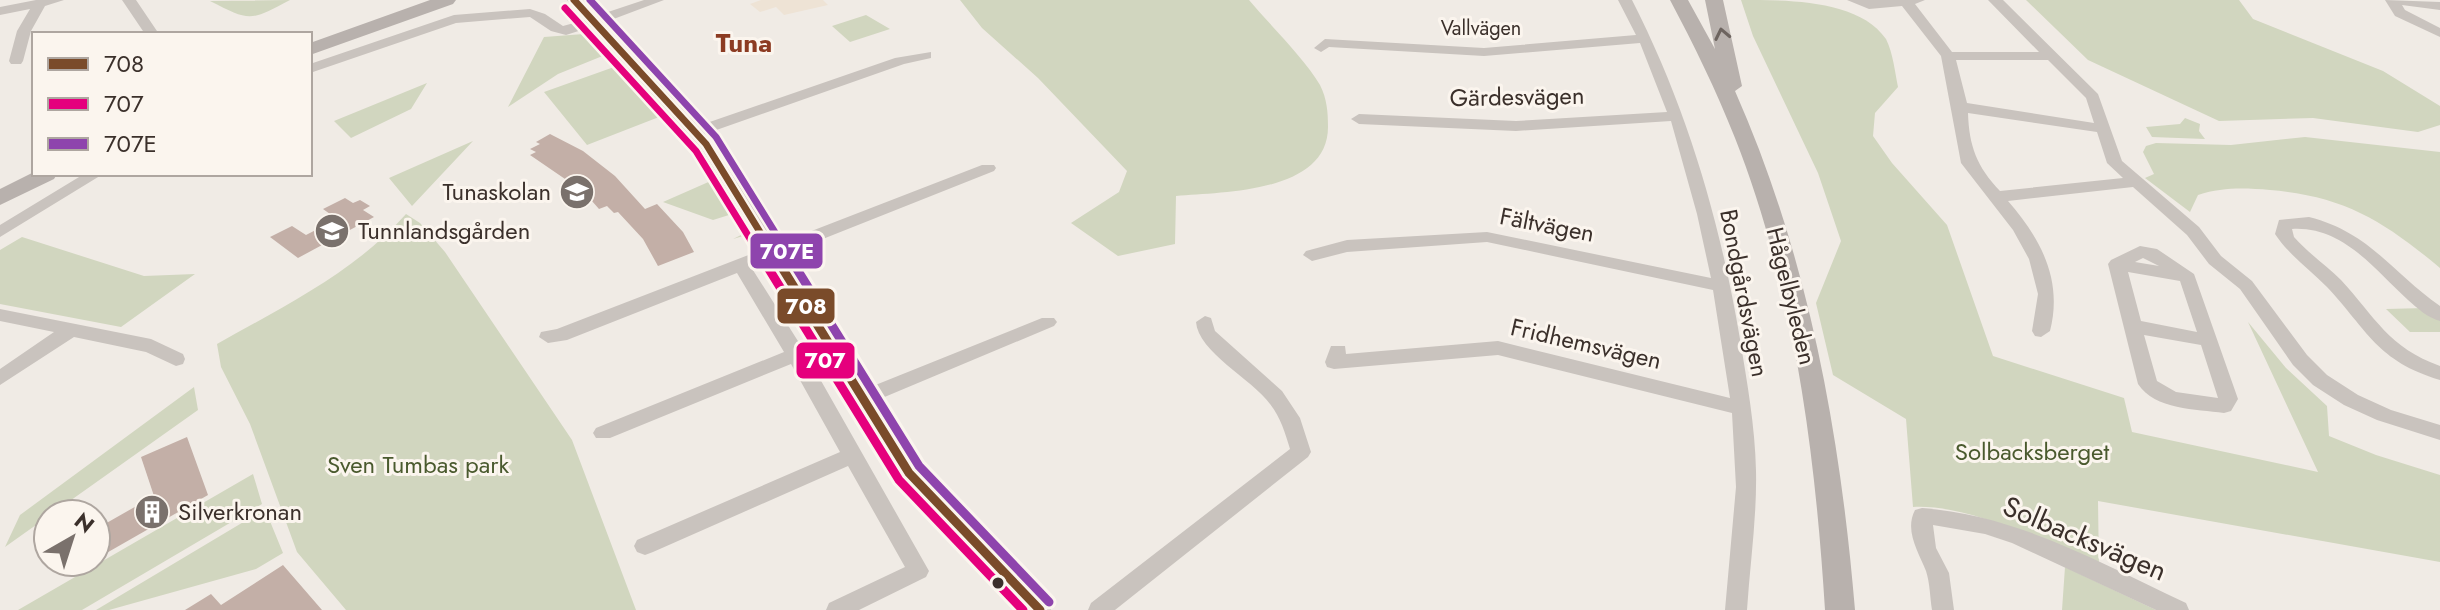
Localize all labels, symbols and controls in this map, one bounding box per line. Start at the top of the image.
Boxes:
street label: Vallvägen [1441,14,1521,43]
district label: Tuna [716,24,772,62]
one-way arrow [1714,28,1731,41]
legend [32,32,312,176]
text: 708 [104,46,144,81]
street label: Gärdesvägen [1449,78,1585,115]
text: 707 [104,86,144,121]
text: 707E [104,126,157,161]
school or university icon: Tunaskolan [558,173,596,211]
place label: Tunaskolan [442,174,551,209]
street label: Fältvägen [1497,198,1597,251]
street label: Bondgårdsvägen [1711,206,1778,380]
school or university icon: Tunnlandsgården [313,212,351,250]
place label: Tunnlandsgården [358,213,530,248]
street label: Hågelbyleden [1757,223,1825,368]
line badge: 707E [749,232,824,270]
text: 707E [760,235,814,267]
line badge: 708 [776,287,836,325]
text: 708 [785,290,827,322]
street label: Fridhemsvägen [1507,309,1665,378]
line badge: 707 [795,341,856,380]
text: 707 [804,344,846,376]
park label: Solbacksberget [1955,434,2109,469]
park label: Sven Tumbas park [327,447,510,482]
street label: Solbacksvägen [1997,486,2173,591]
building icon: Silverkronan [133,493,171,531]
place label: Silverkronan [178,494,302,529]
north arrow [32,498,112,578]
text: N [68,505,101,540]
unlabelled marker [990,575,1006,591]

